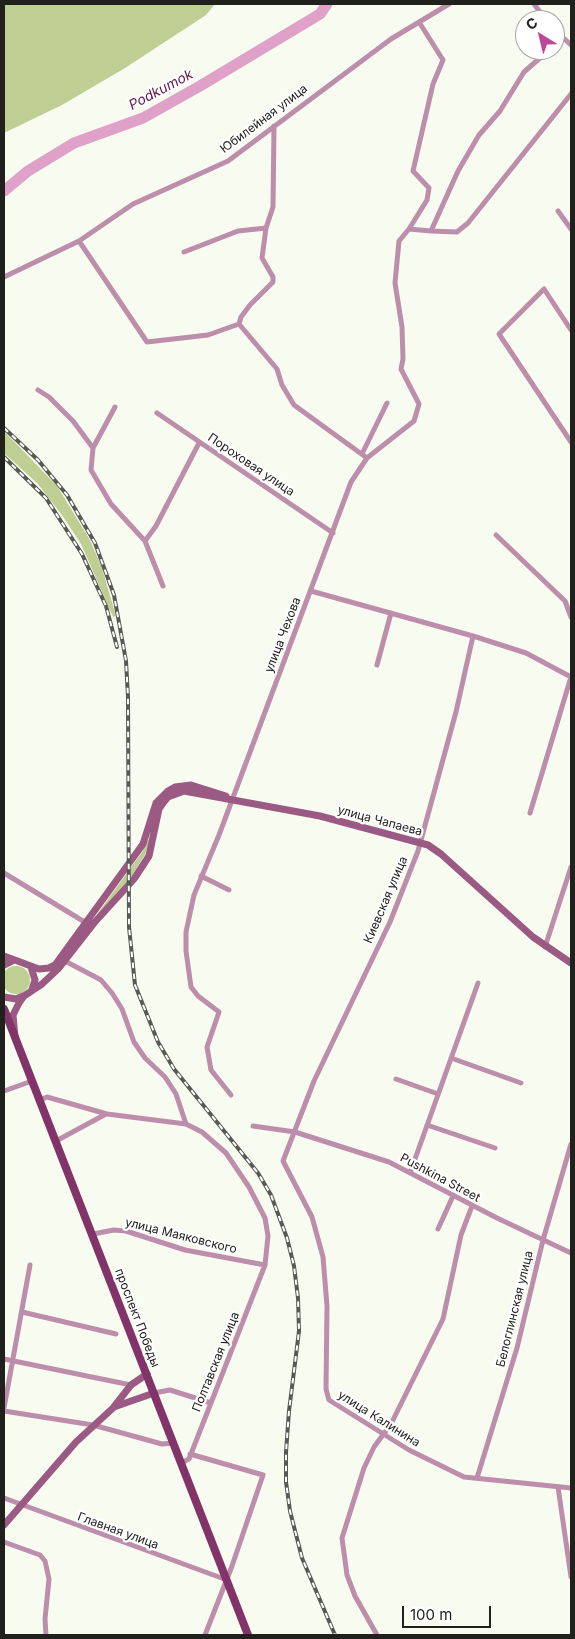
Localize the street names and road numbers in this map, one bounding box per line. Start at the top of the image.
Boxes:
street label: Юбилейная улица [218,82,310,156]
street label: Пороховая улица [205,431,297,499]
street label: улица Чехова [262,595,304,675]
street label: улица Чапаева [336,803,424,839]
street label: Киевская улица [361,854,411,946]
street label: Pushkina Street [397,1151,483,1205]
street label: улица Маяковского [124,1215,238,1257]
street label: Белоглинская улица [494,1249,536,1369]
street label: проспект Победы [112,1267,162,1369]
street label: Полтавская улица [189,1310,243,1414]
street label: улица Калинина [335,1388,423,1450]
street label: Главная улица [75,1510,161,1552]

